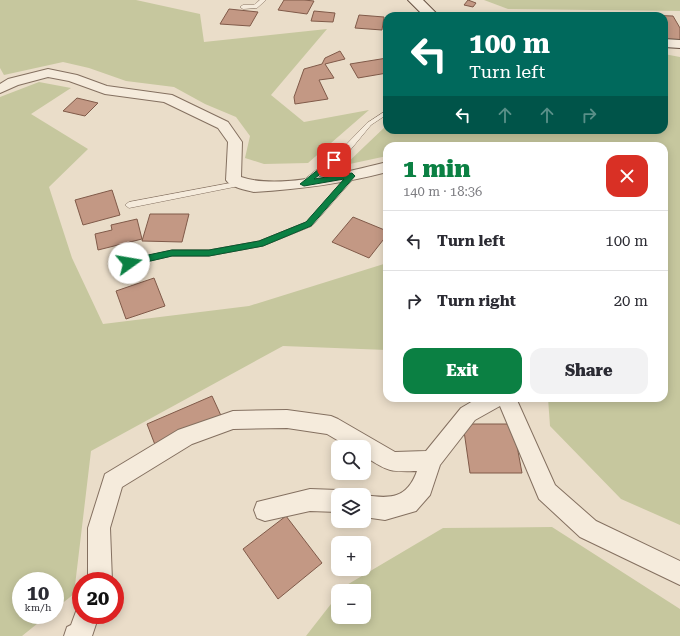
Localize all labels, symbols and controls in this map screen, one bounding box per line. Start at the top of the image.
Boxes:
text: 100 m [469,27,550,60]
icon: left [403,28,455,80]
text: Turn left [469,61,545,82]
icon: left [452,104,474,126]
icon: ahead [494,104,516,126]
icon: ahead [536,104,558,126]
icon: right [578,104,600,126]
pin [317,143,351,177]
icon: arrive [323,149,345,171]
text: 1 min [403,155,470,183]
button: close [606,155,648,197]
text: 140 m · 18:36 [403,184,482,199]
icon: left [403,230,425,252]
text: Turn left [437,232,505,250]
text: 100 m [605,232,648,250]
position arrow [108,242,150,284]
icon: right [403,290,425,312]
text: Turn right [437,292,516,310]
text: 20 m [614,292,648,310]
button: Exit [403,348,522,394]
button: Share [530,348,648,394]
map controls [331,440,371,624]
button: search [331,440,371,480]
button: layers [331,488,371,528]
button: + [331,536,371,576]
speed limit sign: 20 [72,572,124,624]
text: 10 [27,581,49,605]
button: − [331,584,371,624]
text: km/h [25,602,51,613]

